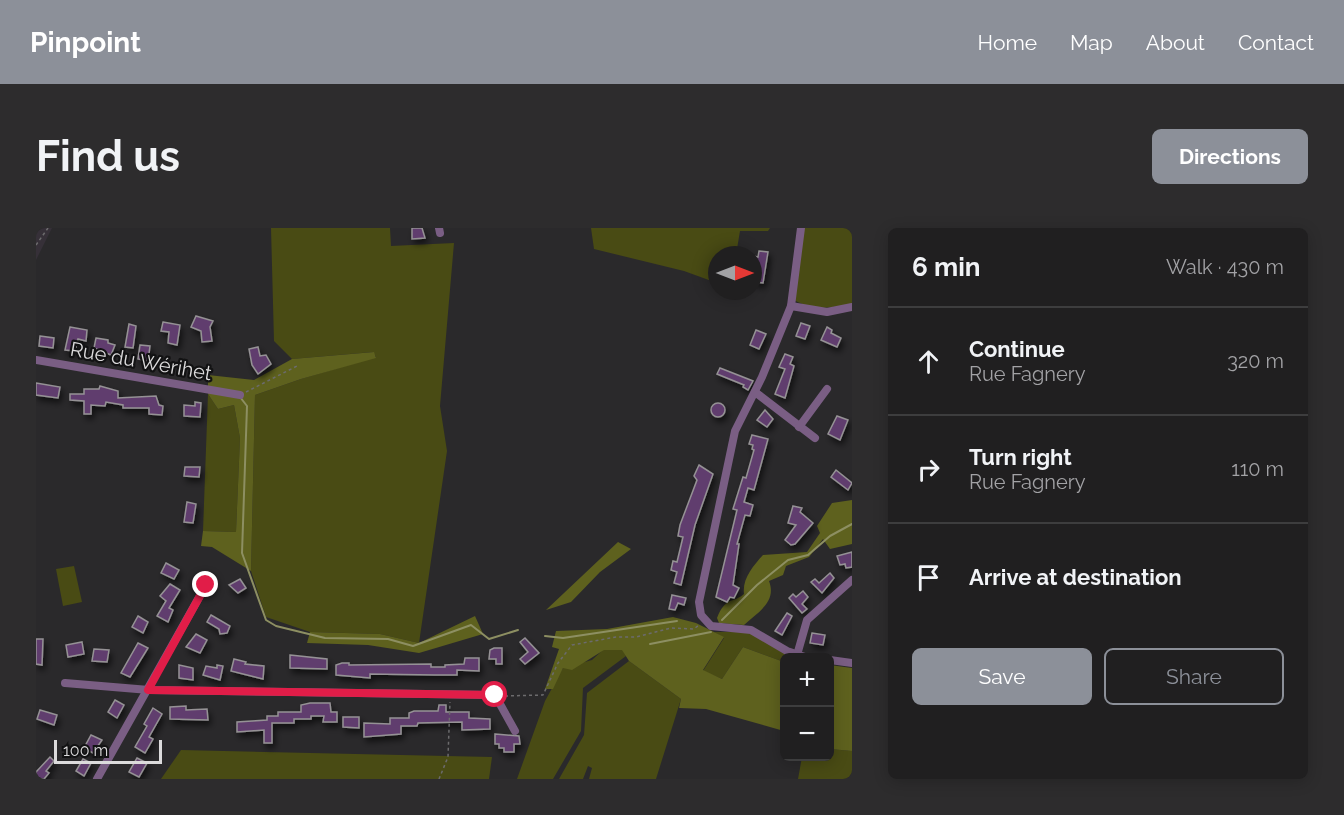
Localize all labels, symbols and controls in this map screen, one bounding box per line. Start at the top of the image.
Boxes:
text: Pinpoint [30,26,141,59]
text: Home [978,30,1037,55]
text: Map [1070,30,1113,55]
text: About [1146,30,1205,55]
text: Contact [1238,30,1314,55]
button: Directions [1152,129,1308,184]
text: Find us [36,132,180,181]
north arrow [708,246,762,300]
text: 6 min [912,252,981,282]
text: Walk · 430 m [1166,255,1284,279]
text: Continue [969,336,1065,362]
street label: Rue du Wérihet [68,337,214,385]
icon: ahead [912,345,945,378]
text: 320 m [1227,349,1284,373]
text: Rue Fagnery [969,362,1086,386]
text: Turn right [969,444,1072,470]
icon: right [912,453,945,486]
text: 110 m [1231,457,1284,481]
text: Rue Fagnery [969,470,1086,494]
icon: arrive [912,561,945,594]
text: Arrive at destination [969,564,1182,590]
route end [192,571,218,597]
button: Save [912,648,1092,705]
button: Share [1104,648,1284,705]
map controls [780,653,834,761]
button: + [780,653,834,707]
route start [481,681,507,707]
button: − [780,707,834,761]
scale bar [54,737,162,764]
text: 100 m [63,741,108,760]

